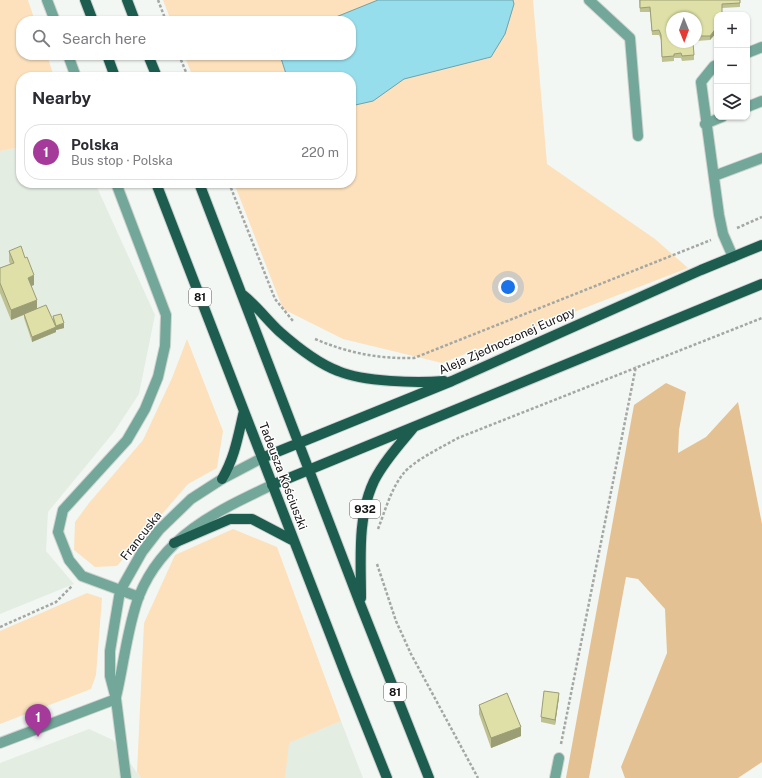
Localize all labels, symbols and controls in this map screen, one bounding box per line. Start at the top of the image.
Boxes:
north arrow [666,12,702,48]
map controls [714,12,750,120]
button: + [714,12,750,48]
search box [16,16,356,60]
icon: search [30,27,52,49]
text: Search here [62,30,146,47]
button: − [714,48,750,84]
button: layers [714,84,750,120]
text: Nearby [32,88,91,108]
text: Polska [71,136,119,153]
text: 1 [43,145,49,160]
text: 220 m [301,145,339,160]
text: Bus stop · Polska [71,153,173,168]
your location [498,277,518,297]
road number: 81 [189,288,211,306]
street label: Aleja Zjednoczonej Europy [437,304,578,377]
street label: Tadeusza Kościuszki [256,420,310,532]
road number: 932 [350,500,380,518]
street label: Francuska [118,509,164,563]
road number: 81 [384,683,406,701]
pin: 1 [25,704,51,737]

